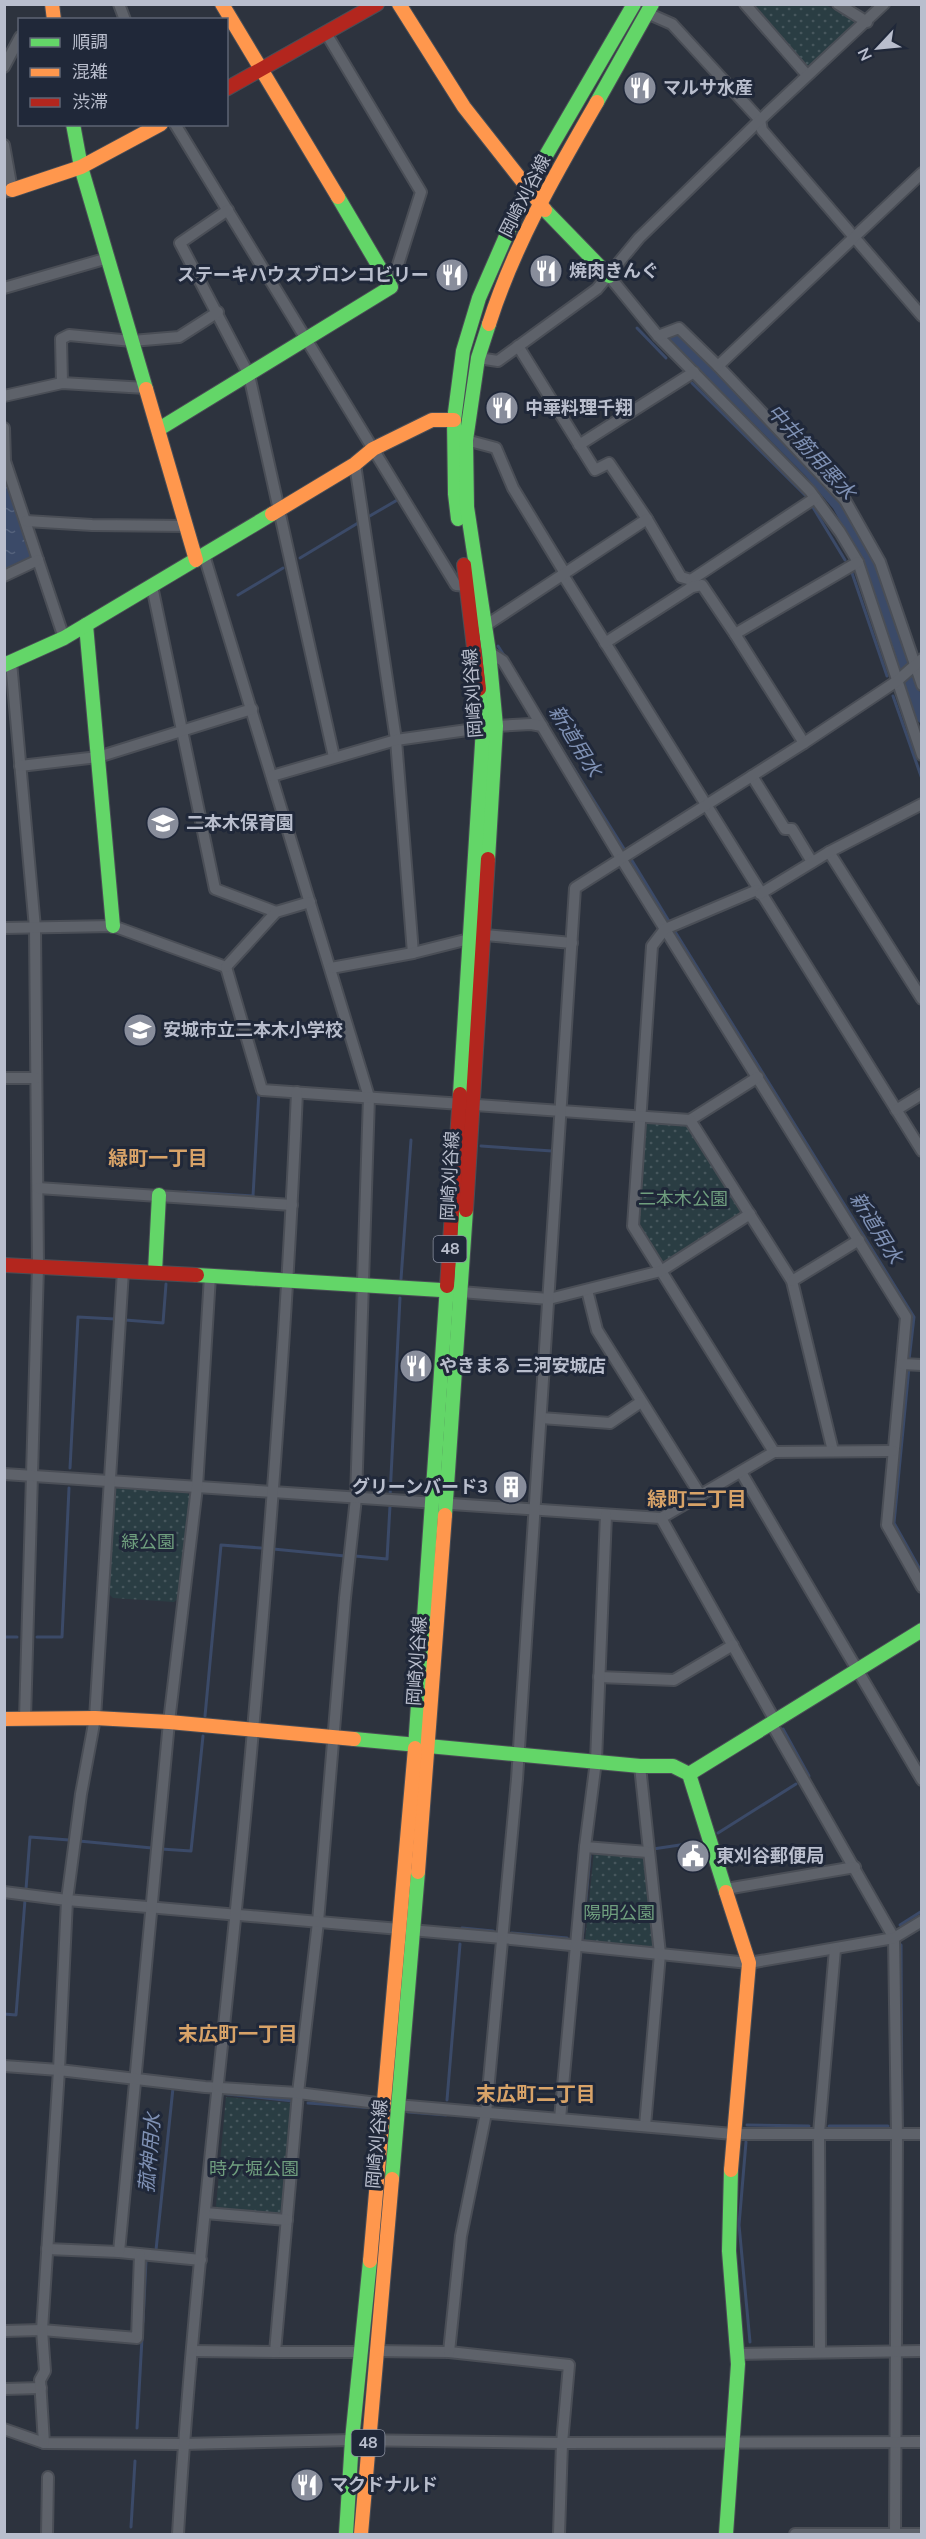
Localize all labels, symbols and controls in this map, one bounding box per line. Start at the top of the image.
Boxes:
legend [18,18,228,126]
north arrow [848,18,908,78]
text: 順調 [72,30,108,54]
text: N [853,44,878,64]
text: 混雑 [72,60,108,84]
restaurant icon: マルサ水産 [622,70,658,106]
place label: マルサ水産 [663,76,753,100]
text: 渋滞 [72,90,108,114]
street label: 岡崎刈谷線 [494,150,556,242]
restaurant icon: 焼肉きんぐ [528,253,564,289]
restaurant icon: ステーキハウスブロンコビリー [434,257,470,293]
place label: 焼肉きんぐ [569,259,659,283]
place label: ステーキハウスブロンコビリー [177,263,429,287]
restaurant icon: 中華料理千翔 [484,390,520,426]
place label: 中華料理千翔 [525,396,633,420]
water label: 中井筋用悪水 [761,398,863,507]
street label: 岡崎刈谷線 [458,647,488,739]
water label: 新道用水 [542,700,609,784]
school or university icon: 二本木保育園 [145,805,181,841]
place label: 二本木保育園 [186,811,294,835]
school or university icon: 安城市立二本木小学校 [122,1012,158,1048]
place label: 安城市立二本木小学校 [163,1018,343,1042]
street label: 岡崎刈谷線 [436,1130,464,1222]
district label: 緑町一丁目 [108,1145,208,1172]
park label: 二本木公園 [638,1187,728,1211]
water label: 新道用水 [843,1187,910,1271]
road number: 48 [434,1236,466,1262]
restaurant icon: やきまる 三河安城店 [398,1348,434,1384]
place label: やきまる 三河安城店 [439,1354,606,1378]
building icon: グリーンバード3 [493,1469,529,1505]
place label: グリーンバード3 [352,1475,488,1499]
district label: 緑町二丁目 [647,1486,747,1513]
park label: 緑公園 [121,1530,175,1554]
street label: 岡崎刈谷線 [402,1615,432,1707]
public building icon: 東刈谷郵便局 [675,1838,711,1874]
place label: 東刈谷郵便局 [716,1844,824,1868]
park label: 陽明公園 [583,1901,655,1925]
district label: 末広町一丁目 [178,2021,298,2048]
district label: 末広町二丁目 [476,2081,596,2108]
street label: 岡崎刈谷線 [361,2098,393,2190]
water label: 菰神用水 [133,2110,167,2194]
park label: 時ケ堀公園 [209,2157,299,2181]
road number: 48 [352,2430,385,2456]
restaurant icon: マクドナルド [289,2467,325,2503]
place label: マクドナルド [330,2473,438,2497]

